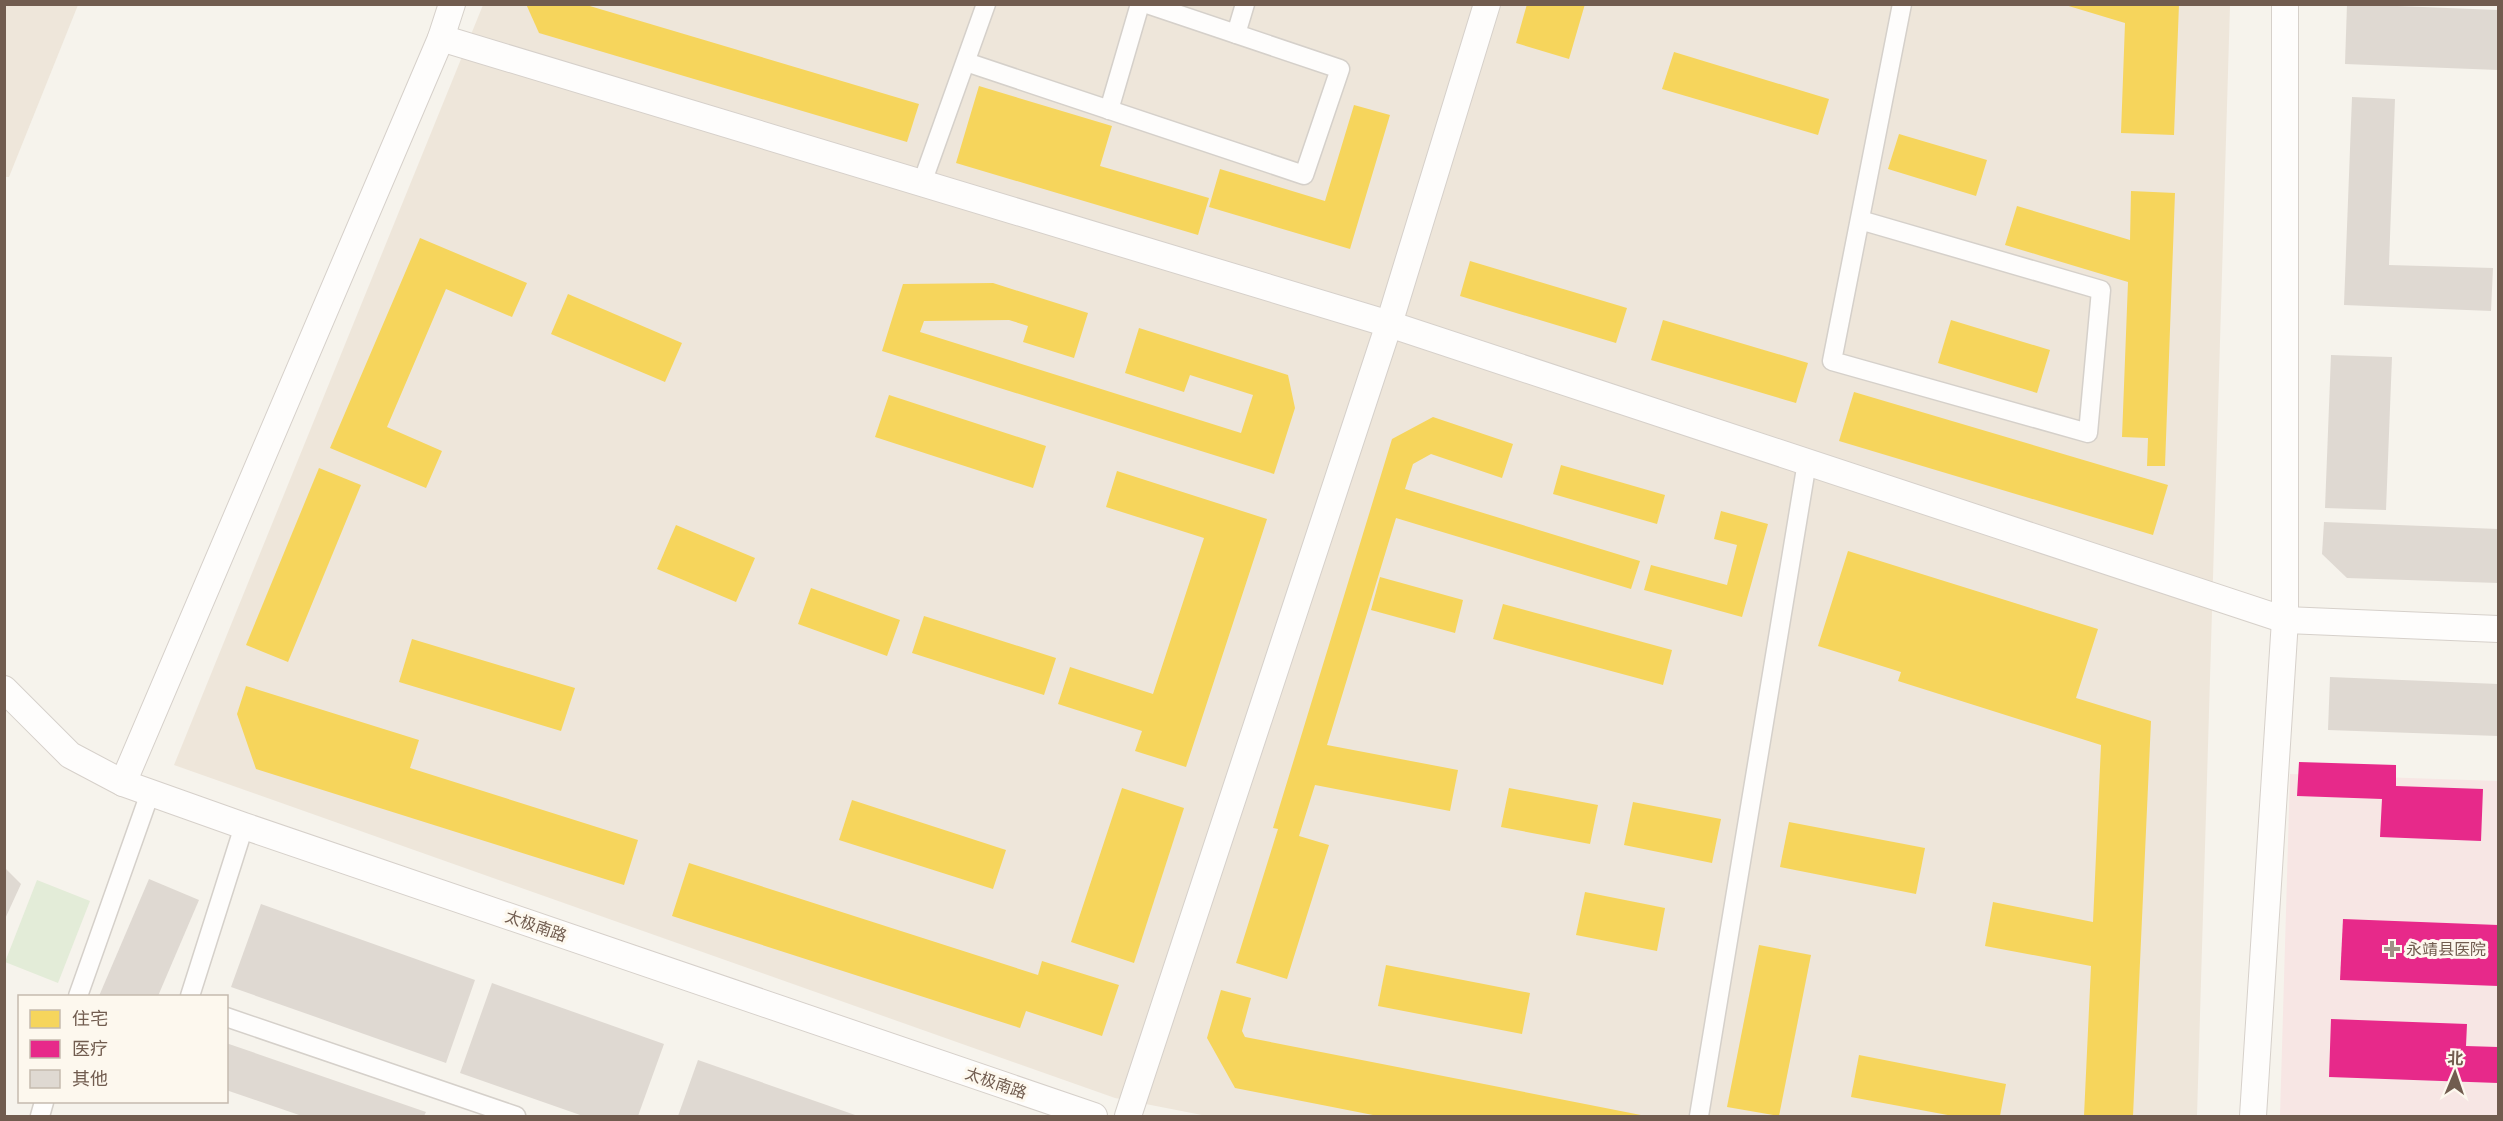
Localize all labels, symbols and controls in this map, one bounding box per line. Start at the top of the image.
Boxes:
street label: 太极南路 [503,907,569,945]
marker: 永靖县医院 [2383,940,2401,958]
place label: 永靖县医院 [2406,940,2486,959]
legend [18,995,228,1103]
text: 住宅 [72,1008,108,1029]
text: 医疗 [72,1038,108,1059]
north arrow [2425,1043,2485,1103]
text: 北 [2447,1049,2464,1068]
street label: 太极南路 [963,1064,1029,1102]
text: 其他 [72,1068,108,1089]

